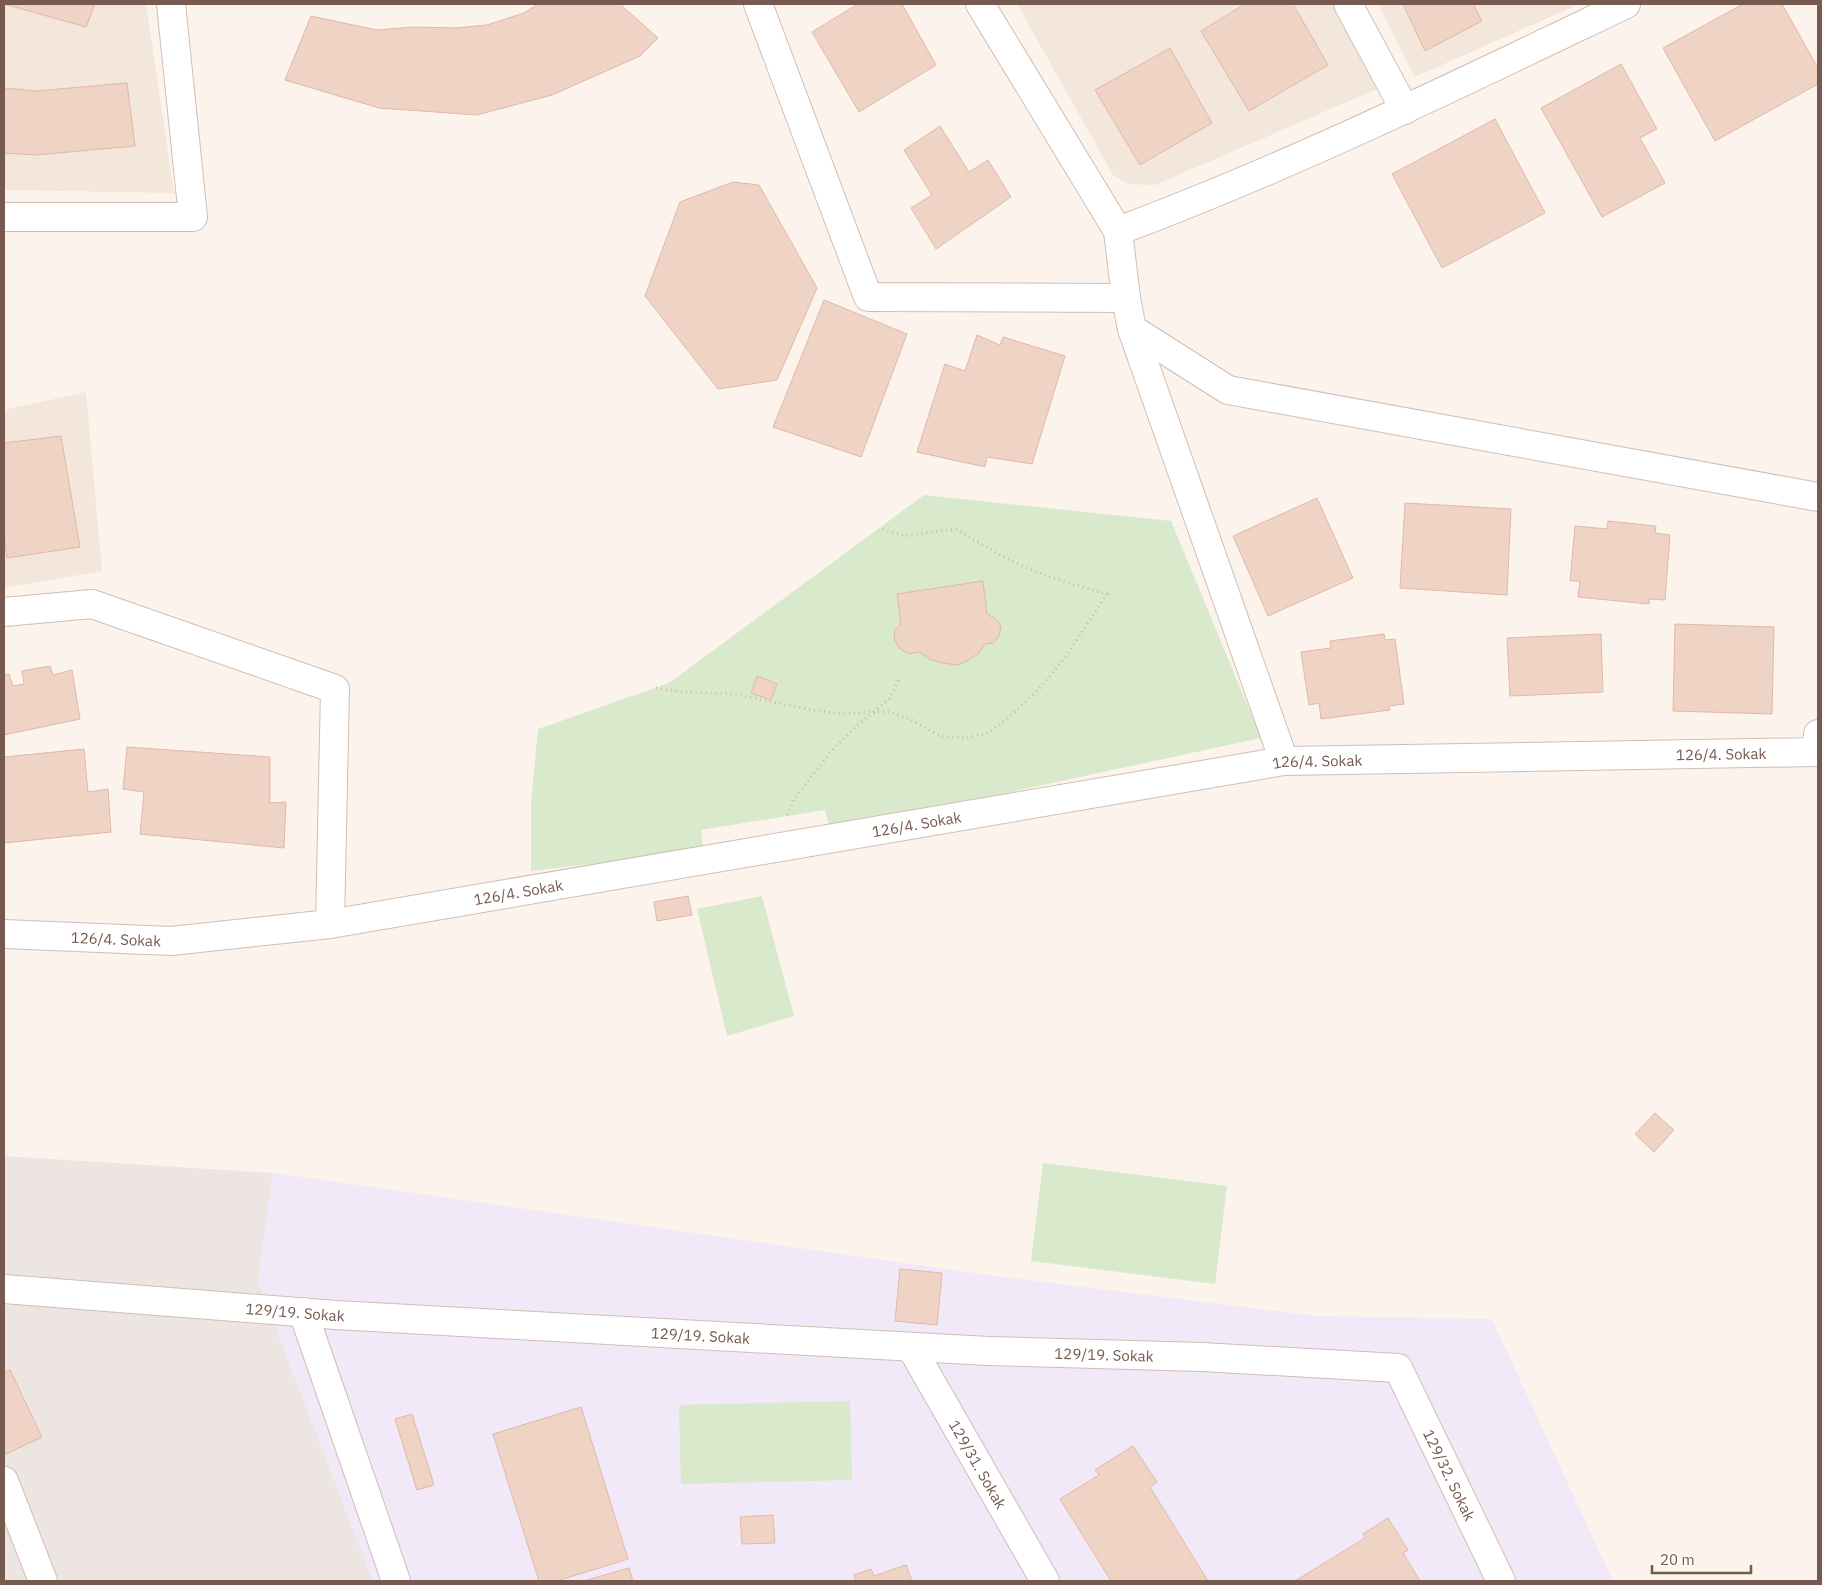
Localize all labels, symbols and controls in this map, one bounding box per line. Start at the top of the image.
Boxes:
street label: 126/4. Sokak [1676,743,1766,764]
street label: 126/4. Sokak [1271,750,1363,772]
street label: 126/4. Sokak [870,807,963,841]
street label: 126/4. Sokak [472,875,564,909]
street label: 126/4. Sokak [70,927,162,950]
street label: 129/19. Sokak [245,1298,345,1325]
street label: 129/19. Sokak [650,1323,751,1347]
street label: 129/19. Sokak [1054,1343,1154,1365]
street label: 129/31. Sokak [945,1416,1011,1512]
street label: 129/32. Sokak [1419,1426,1480,1524]
scale bar [1652,1542,1751,1574]
text: 20 m [1660,1550,1695,1569]

